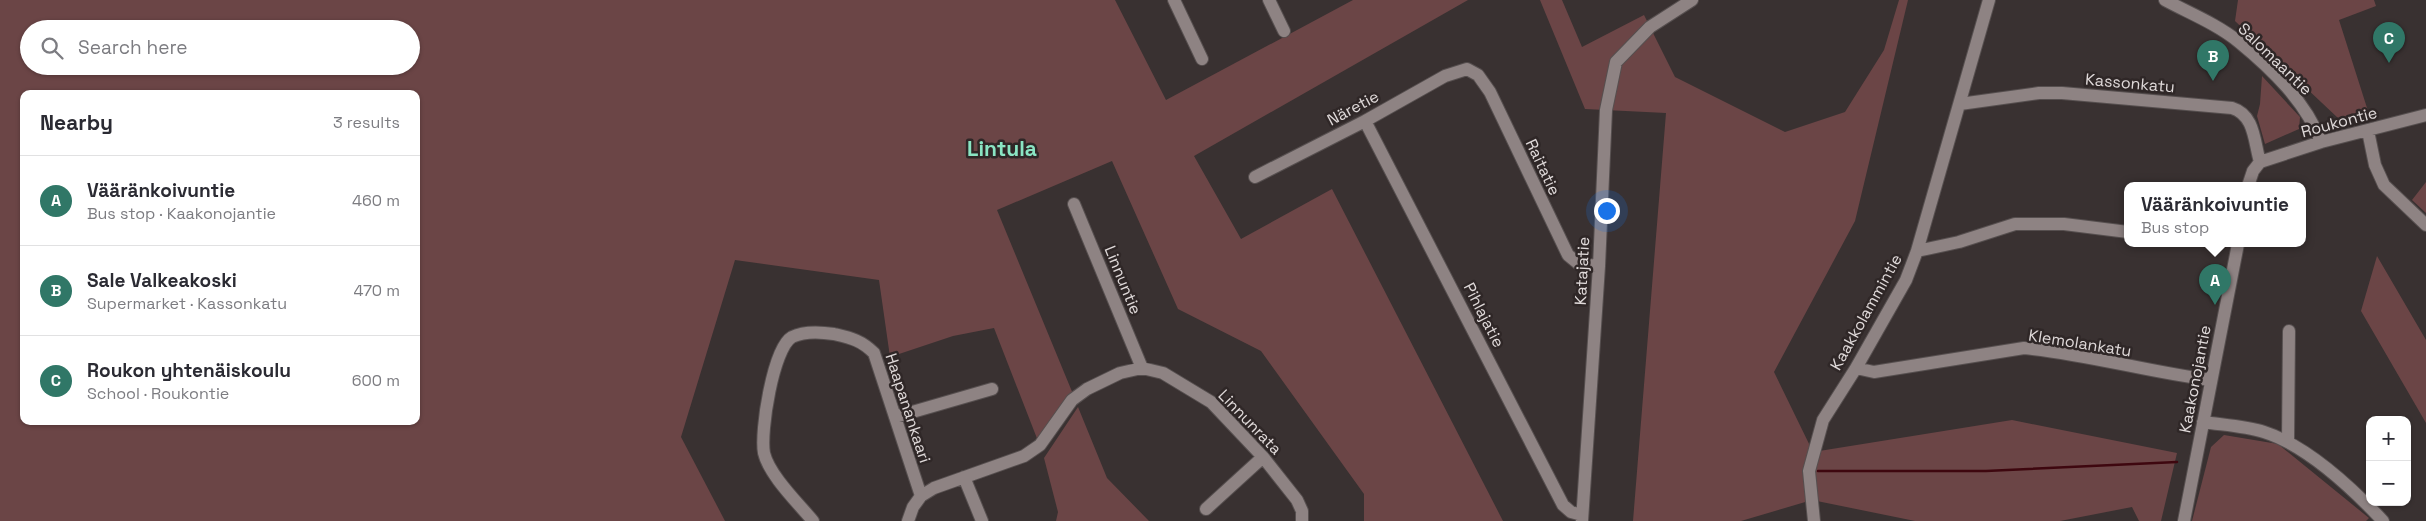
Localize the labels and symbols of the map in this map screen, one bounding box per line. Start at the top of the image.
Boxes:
street label: Salomaantie [2233,18,2317,100]
pin: C [2373,22,2405,63]
pin: B [2197,40,2229,81]
street label: Kassonkatu [2084,69,2176,97]
street label: Näretie [1324,86,1382,130]
street label: Roukontie [2299,102,2379,142]
district label: Lintula [967,135,1037,162]
street label: Raitatie [1521,135,1565,199]
your location [1594,198,1620,224]
street label: Katajatie [1570,236,1594,306]
street label: Linnuntie [1100,243,1146,317]
street label: Kaakkolammintie [1825,250,1907,374]
pin: A [2199,264,2231,305]
street label: Pihlajatie [1459,279,1509,351]
street label: Kaakonojantie [2174,323,2216,435]
street label: Klemolankatu [2027,324,2133,362]
street label: Haapanankaari [880,351,936,465]
street label: Linnunrata [1214,385,1286,459]

